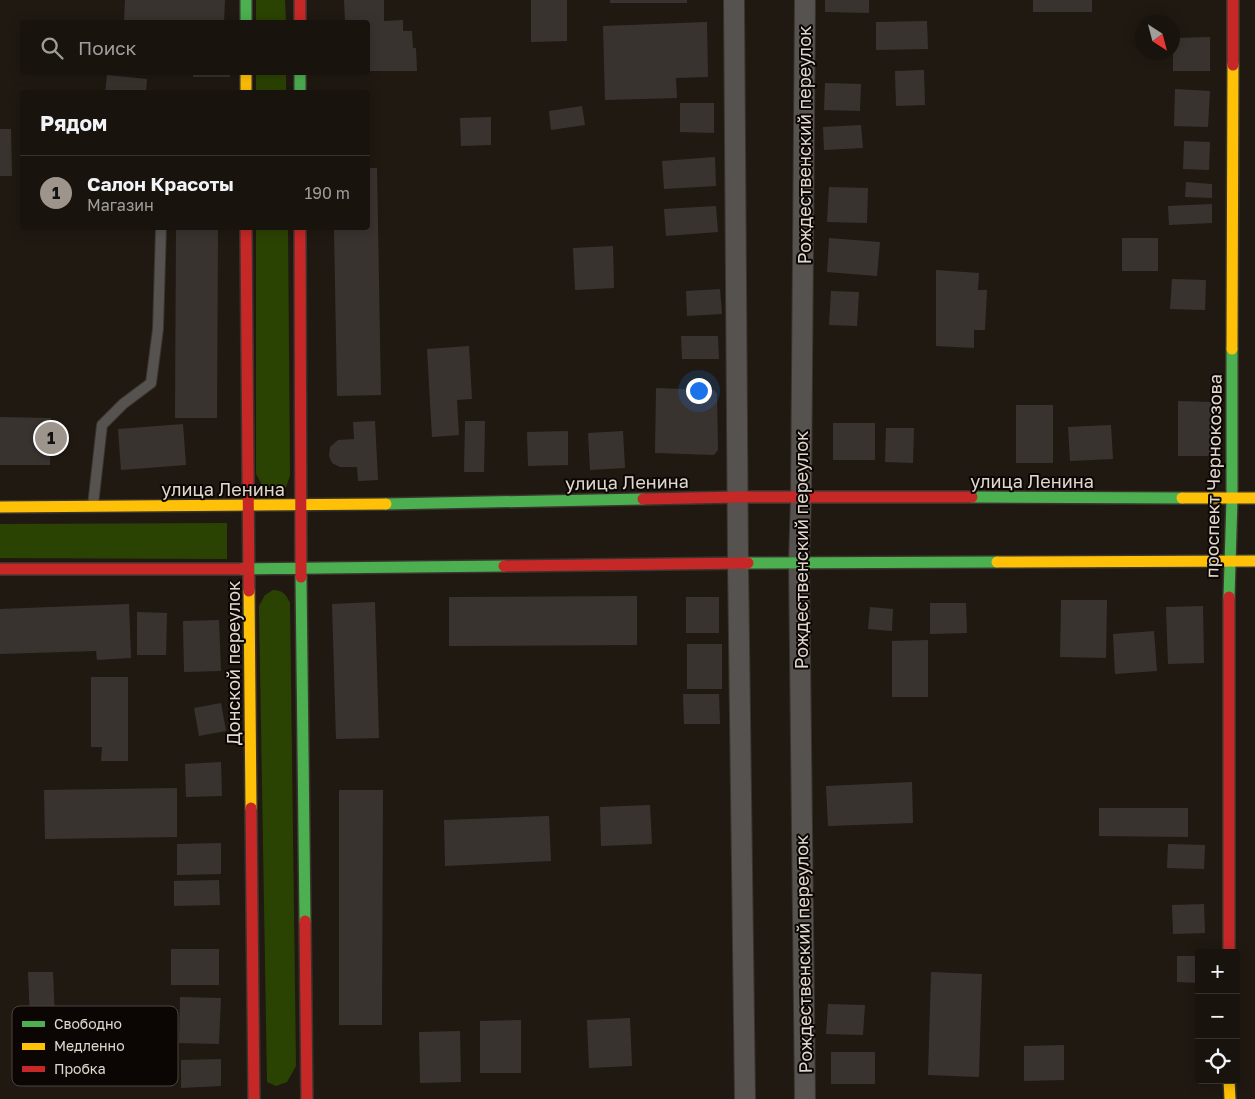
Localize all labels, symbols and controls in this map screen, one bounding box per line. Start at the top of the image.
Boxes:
north arrow [1135,15,1180,60]
search box [20,20,370,75]
street label: Рождественский переулок [793,26,815,264]
icon: search [38,34,66,62]
text: Поиск [78,36,137,59]
text: Рядом [40,110,107,136]
text: Салон Красоты [87,172,234,195]
text: 1 [52,183,60,203]
text: 190 m [304,183,350,203]
text: Магазин [87,195,154,215]
street label: проспект Чернокозова [1200,374,1226,578]
your location [686,378,712,404]
pin: 1 [35,419,67,457]
street label: Рождественский переулок [790,431,812,669]
street label: улица Ленина [565,470,689,494]
street label: улица Ленина [970,470,1094,492]
street label: улица Ленина [161,478,285,500]
street label: Донской переулок [222,581,244,745]
street label: Рождественский переулок [790,835,816,1073]
map controls [1195,949,1240,1084]
button: + [1195,949,1240,994]
button: − [1195,994,1240,1039]
legend [12,1006,178,1086]
text: Свободно [54,1015,122,1032]
text: Медленно [54,1037,125,1054]
button: locate [1195,1039,1240,1084]
text: Пробка [54,1060,106,1077]

